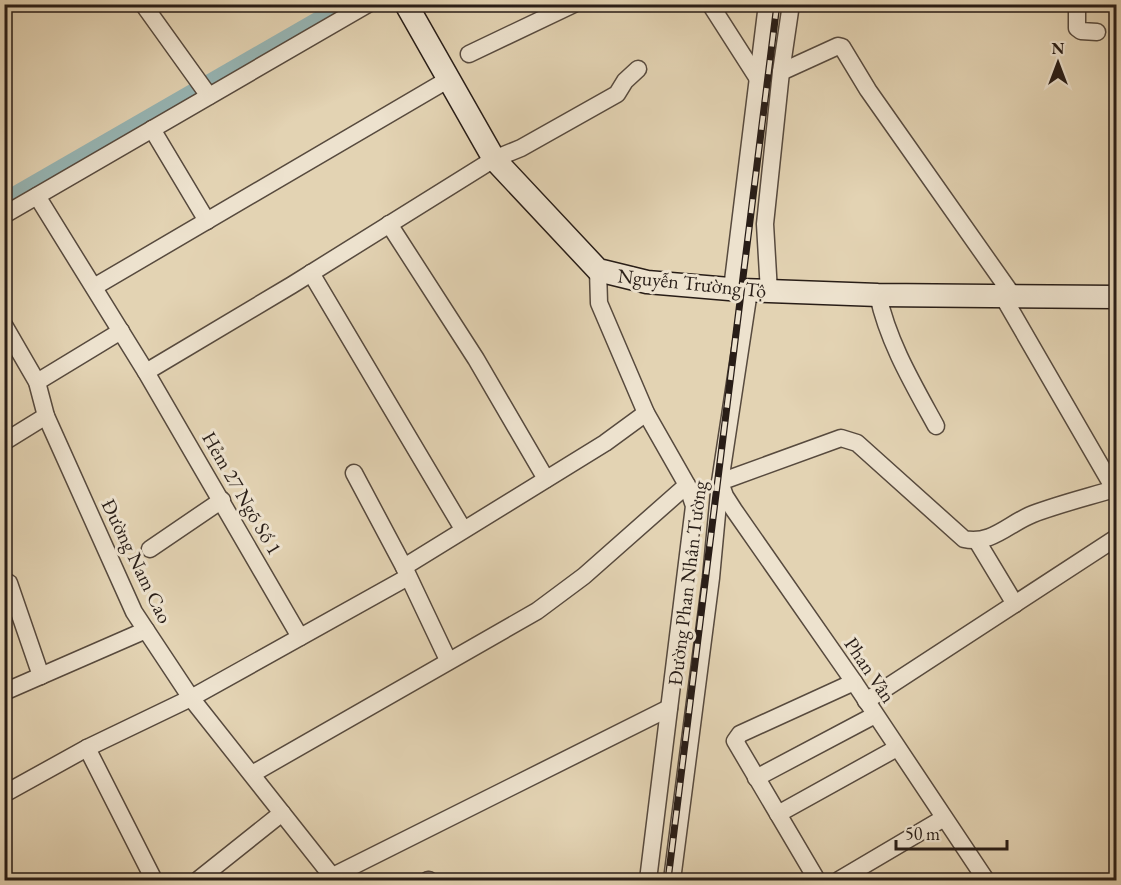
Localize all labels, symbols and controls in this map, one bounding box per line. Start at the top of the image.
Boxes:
north arrow [1028,33,1088,93]
text: N [1052,38,1065,59]
street label: Nguyễn Trường Tộ [616,262,768,304]
street label: Hẻm 27 Ngõ Số 1 [196,427,288,559]
street label: Đường Phan Nhân Tường [662,479,713,687]
street label: Đường Nam Cao [96,495,178,628]
street label: Phan Vân [839,632,902,708]
scale bar [896,813,1007,851]
text: 50 m [905,822,940,845]

